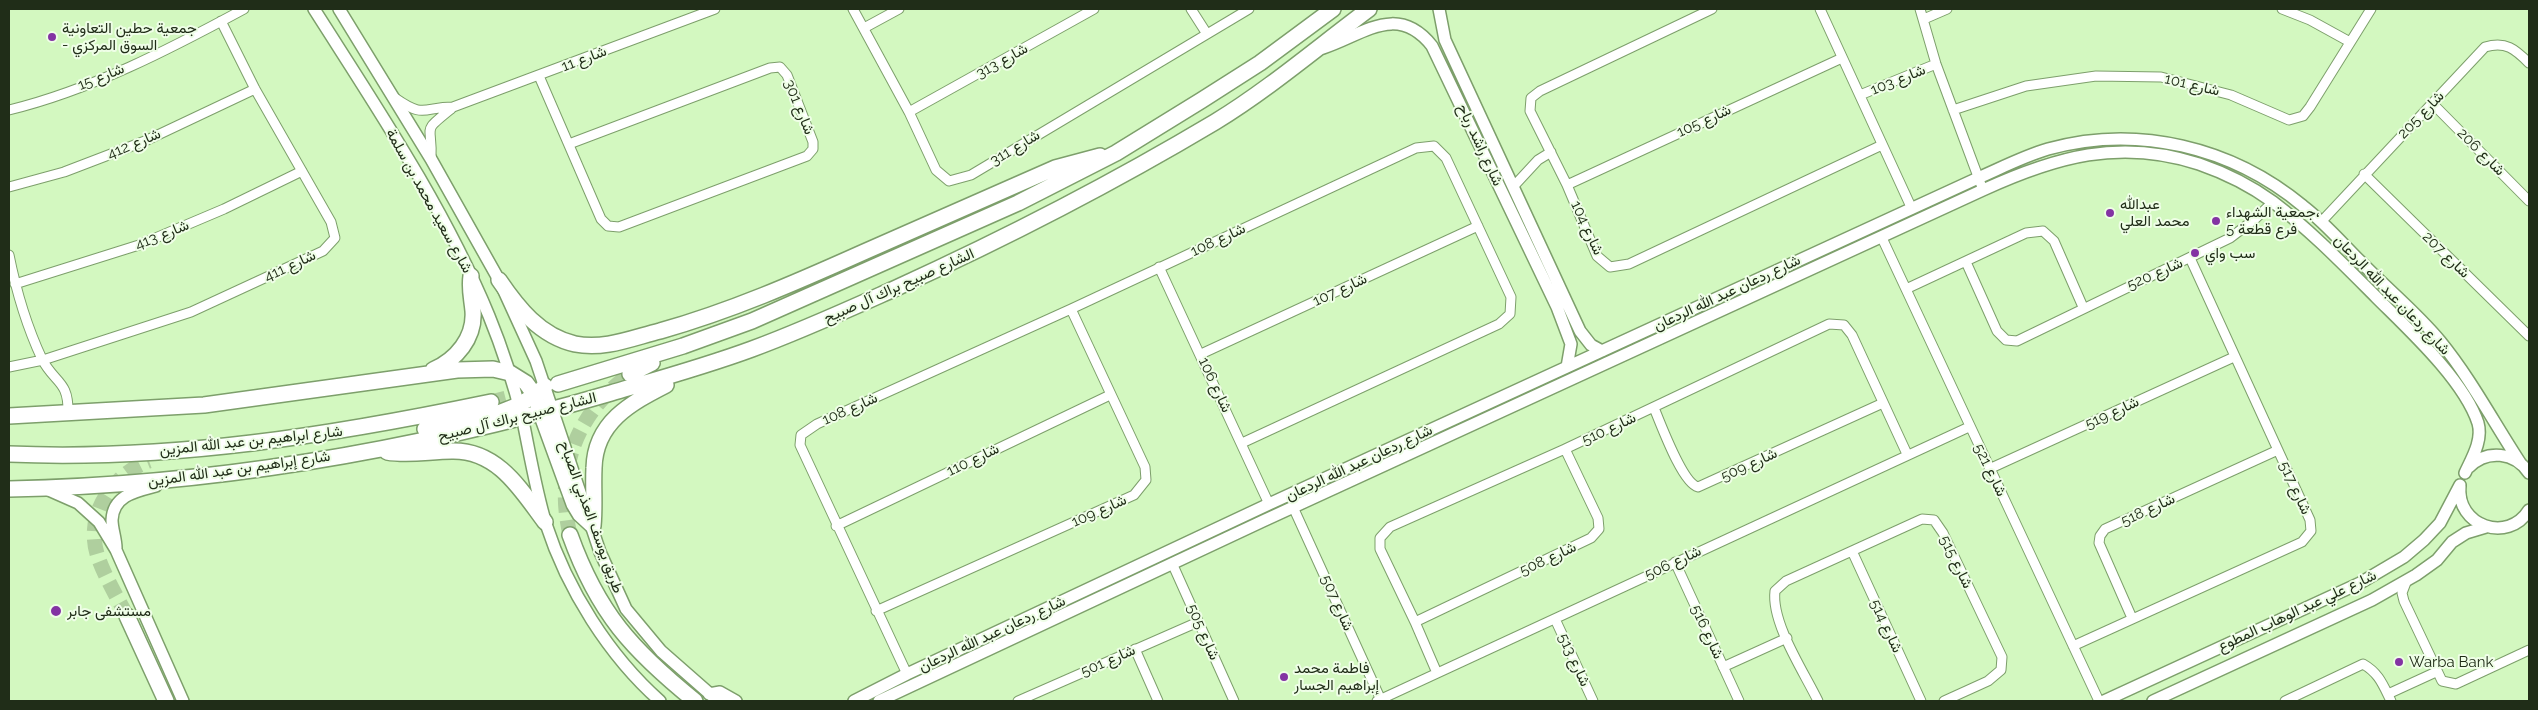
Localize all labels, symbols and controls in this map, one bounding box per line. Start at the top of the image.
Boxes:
place label: جمعية حطين التعاونية - السوق المركزي [62,19,197,54]
marker: جمعية حطين التعاونية - السوق المركزي [46,31,58,43]
street label: شارع 313 [973,39,1031,83]
street label: شارع 11 [559,42,609,76]
street label: شارع 15 [75,60,127,94]
street label: شارع 103 [1868,61,1928,99]
street label: شارع 101 [2163,70,2221,100]
street label: شارع 301 [780,77,818,137]
street label: شارع 205 [2394,87,2448,143]
street label: شارع راشد رباح [1453,101,1507,189]
street label: شارع 105 [1674,101,1734,141]
street label: شارع 206 [2453,124,2509,180]
street label: شارع 412 [105,125,163,163]
street label: شارع سعيد محمد بن سلمة [382,126,476,276]
street label: شارع 311 [987,126,1043,170]
place label: عبدالله محمد العلي [2120,195,2190,230]
street label: شارع 104 [1567,198,1607,258]
place label: جمعية الشهداء، فرع قطعة 5 [2226,203,2320,238]
marker: عبدالله محمد العلي [2104,207,2116,219]
marker: جمعية الشهداء، فرع قطعة 5 [2210,215,2222,227]
street label: شارع 413 [132,216,192,254]
street label: شارع 108 [1188,219,1248,261]
street label: شارع 207 [2419,228,2473,282]
street label: شارع ردعان عبد الله الردعان [2330,231,2454,359]
place label: سب واي [2205,244,2255,262]
street label: الشارع صبيح براك آل صبيح [821,245,977,327]
street label: شارع 411 [261,246,319,286]
marker: سب واي [2189,247,2201,259]
street label: شارع ردعان عبد الله الردعان [1651,251,1803,335]
street label: شارع 520 [2124,254,2186,294]
street label: شارع 107 [1310,270,1370,310]
street label: شارع 106 [1194,355,1236,415]
street label: الشارع صبيح براك آل صبيح [436,389,598,445]
street label: شارع 108 [820,389,880,429]
street label: شارع 519 [2082,393,2142,433]
street label: شارع 510 [1579,409,1639,449]
street label: شارع ردعان عبد الله الردعان [1283,421,1435,505]
street label: شارع ابراهيم بن عبد الله المزين [158,422,344,460]
street label: طريق يوسف العذبي الصباح [555,438,627,596]
street label: شارع 110 [944,440,1002,480]
street label: شارع 521 [1970,441,2010,499]
street label: شارع 509 [1718,444,1780,486]
street label: شارع إبراهيم بن عبد الله المزين [147,447,331,491]
street label: شارع 517 [2275,459,2315,517]
street label: شارع 518 [2118,490,2178,530]
street label: شارع 109 [1069,491,1129,531]
street label: شارع 515 [1935,533,1977,591]
street label: شارع 508 [1517,538,1579,580]
street label: شارع 506 [1642,542,1704,584]
street label: شارع علي عبد الوهاب المطوع [2215,566,2379,656]
street label: شارع 507 [1317,572,1357,634]
street label: شارع ردعان عبد الله الردعان [916,592,1068,676]
street label: شارع 514 [1866,596,1906,656]
street label: شارع 505 [1183,601,1223,663]
place label: مستشفى جابر [67,602,151,620]
street label: شارع 516 [1687,602,1727,662]
marker: مستشفى جابر [49,604,63,618]
street label: شارع 513 [1554,631,1594,689]
street label: شارع 501 [1078,641,1138,681]
place label: Warba Bank [2409,653,2493,671]
marker: Warba Bank [2393,656,2405,668]
place label: فاطمة محمد إبراهيم الجسار [1294,659,1379,694]
marker: فاطمة محمد إبراهيم الجسار [1278,671,1290,683]

